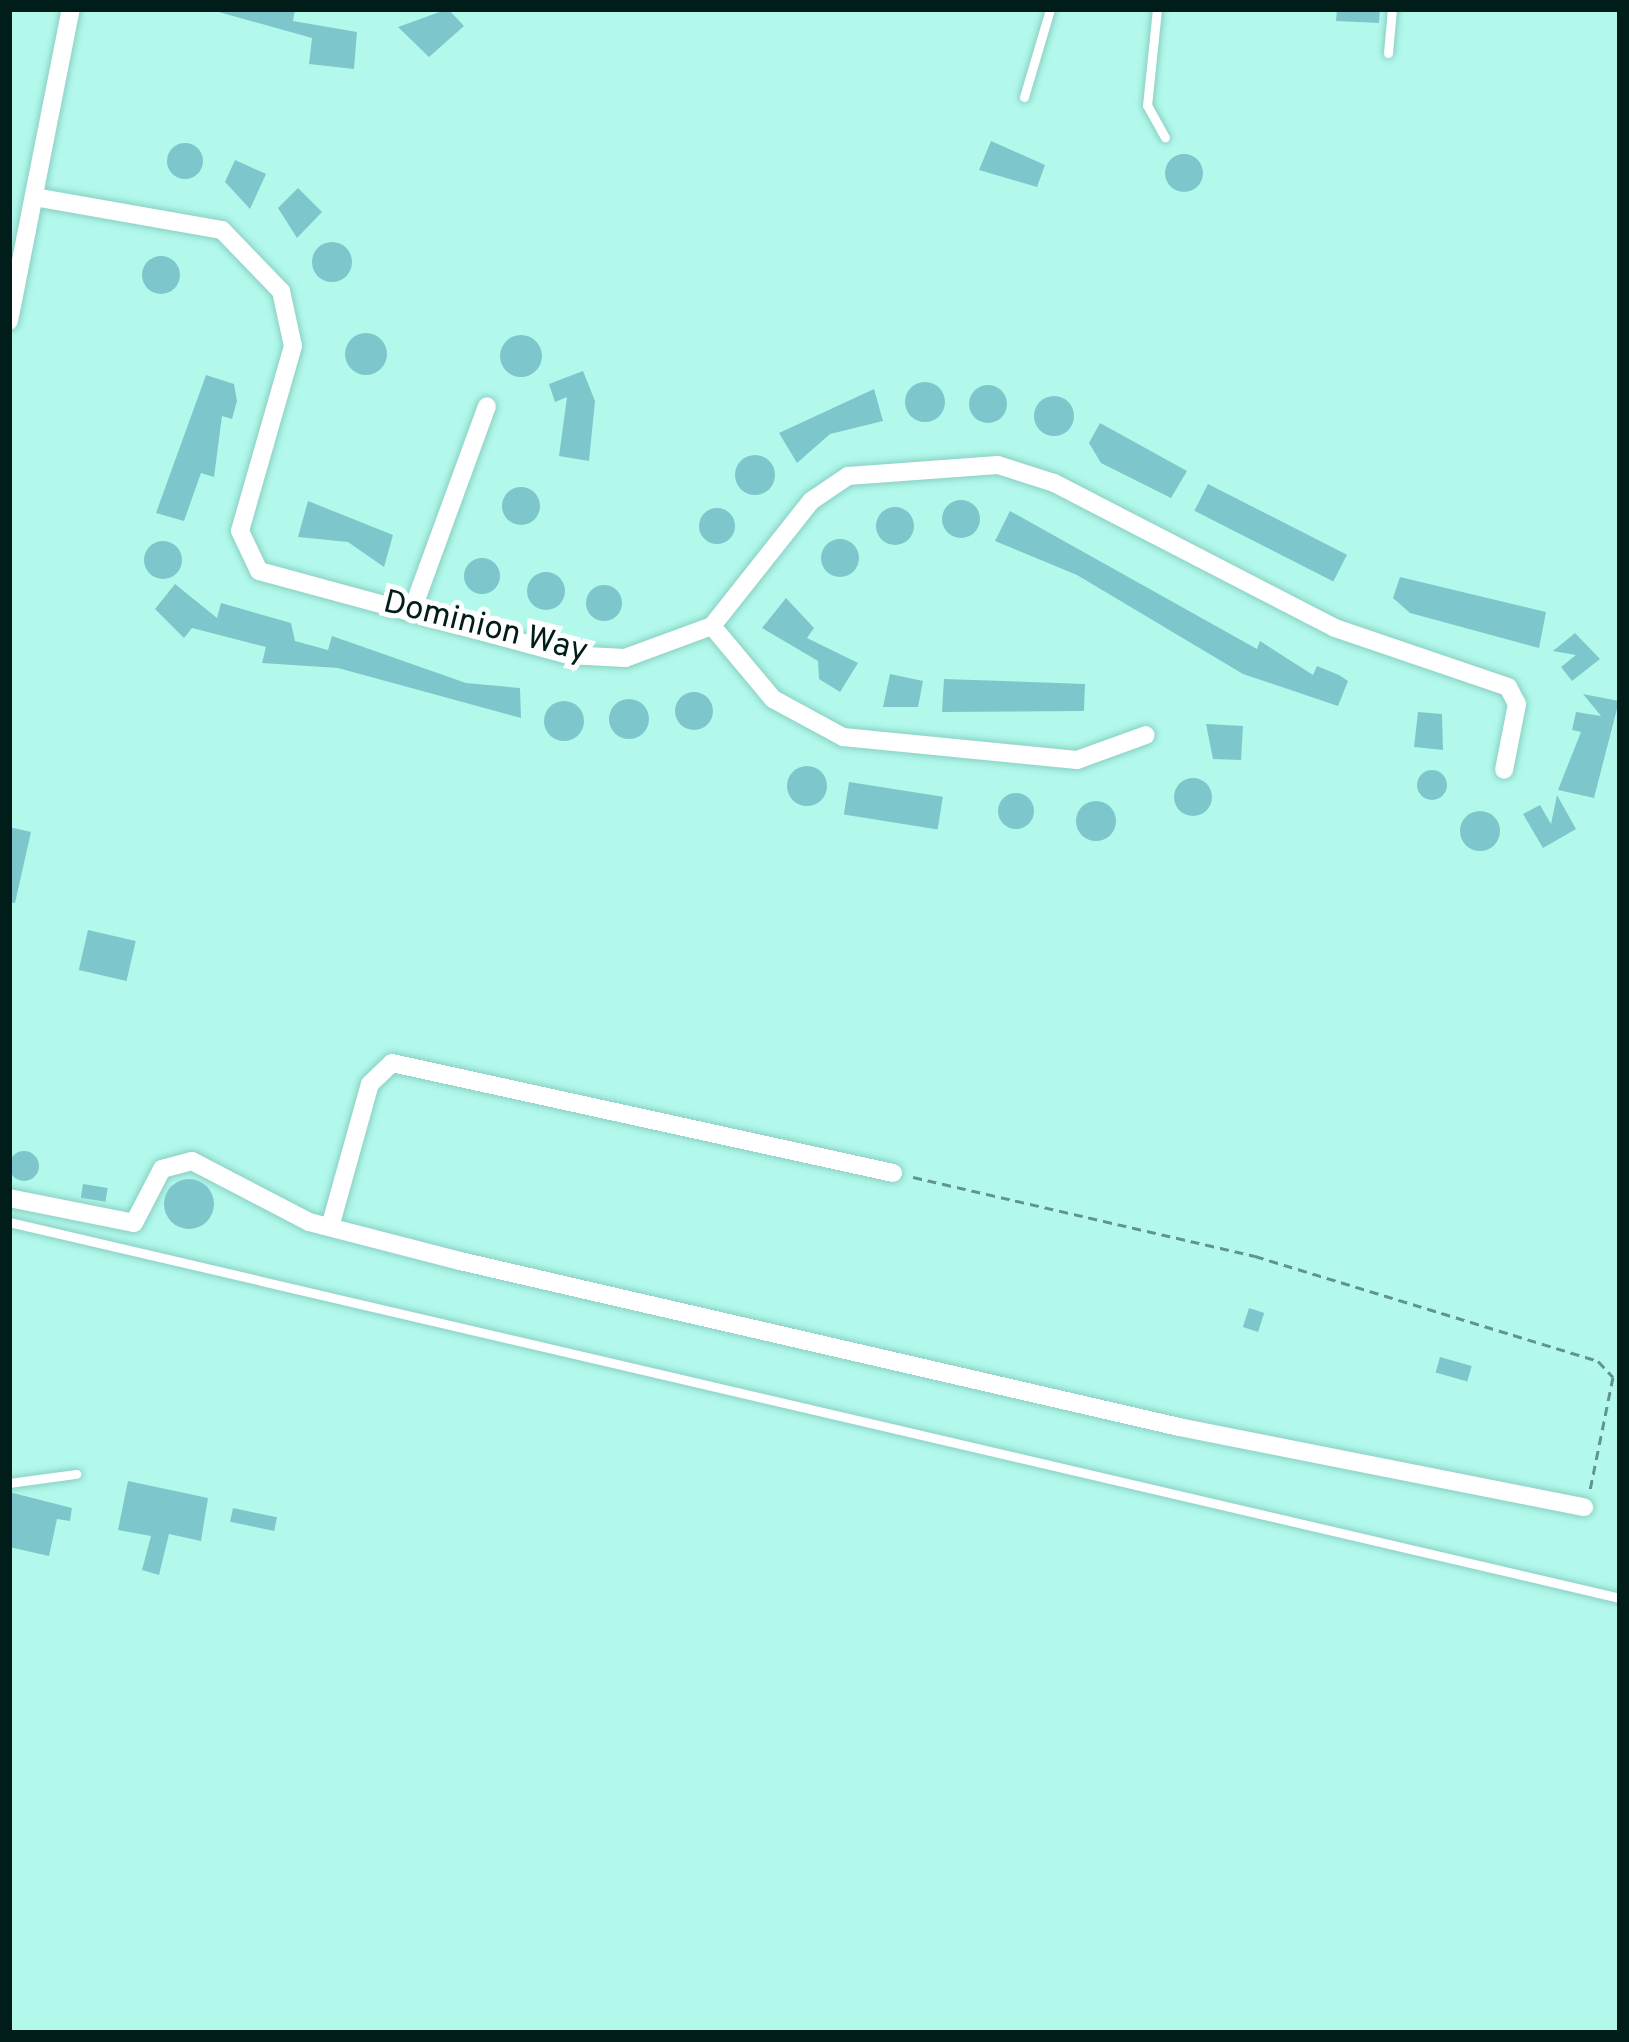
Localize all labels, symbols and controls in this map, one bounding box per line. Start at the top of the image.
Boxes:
street label: Dominion Way [378,584,592,674]

